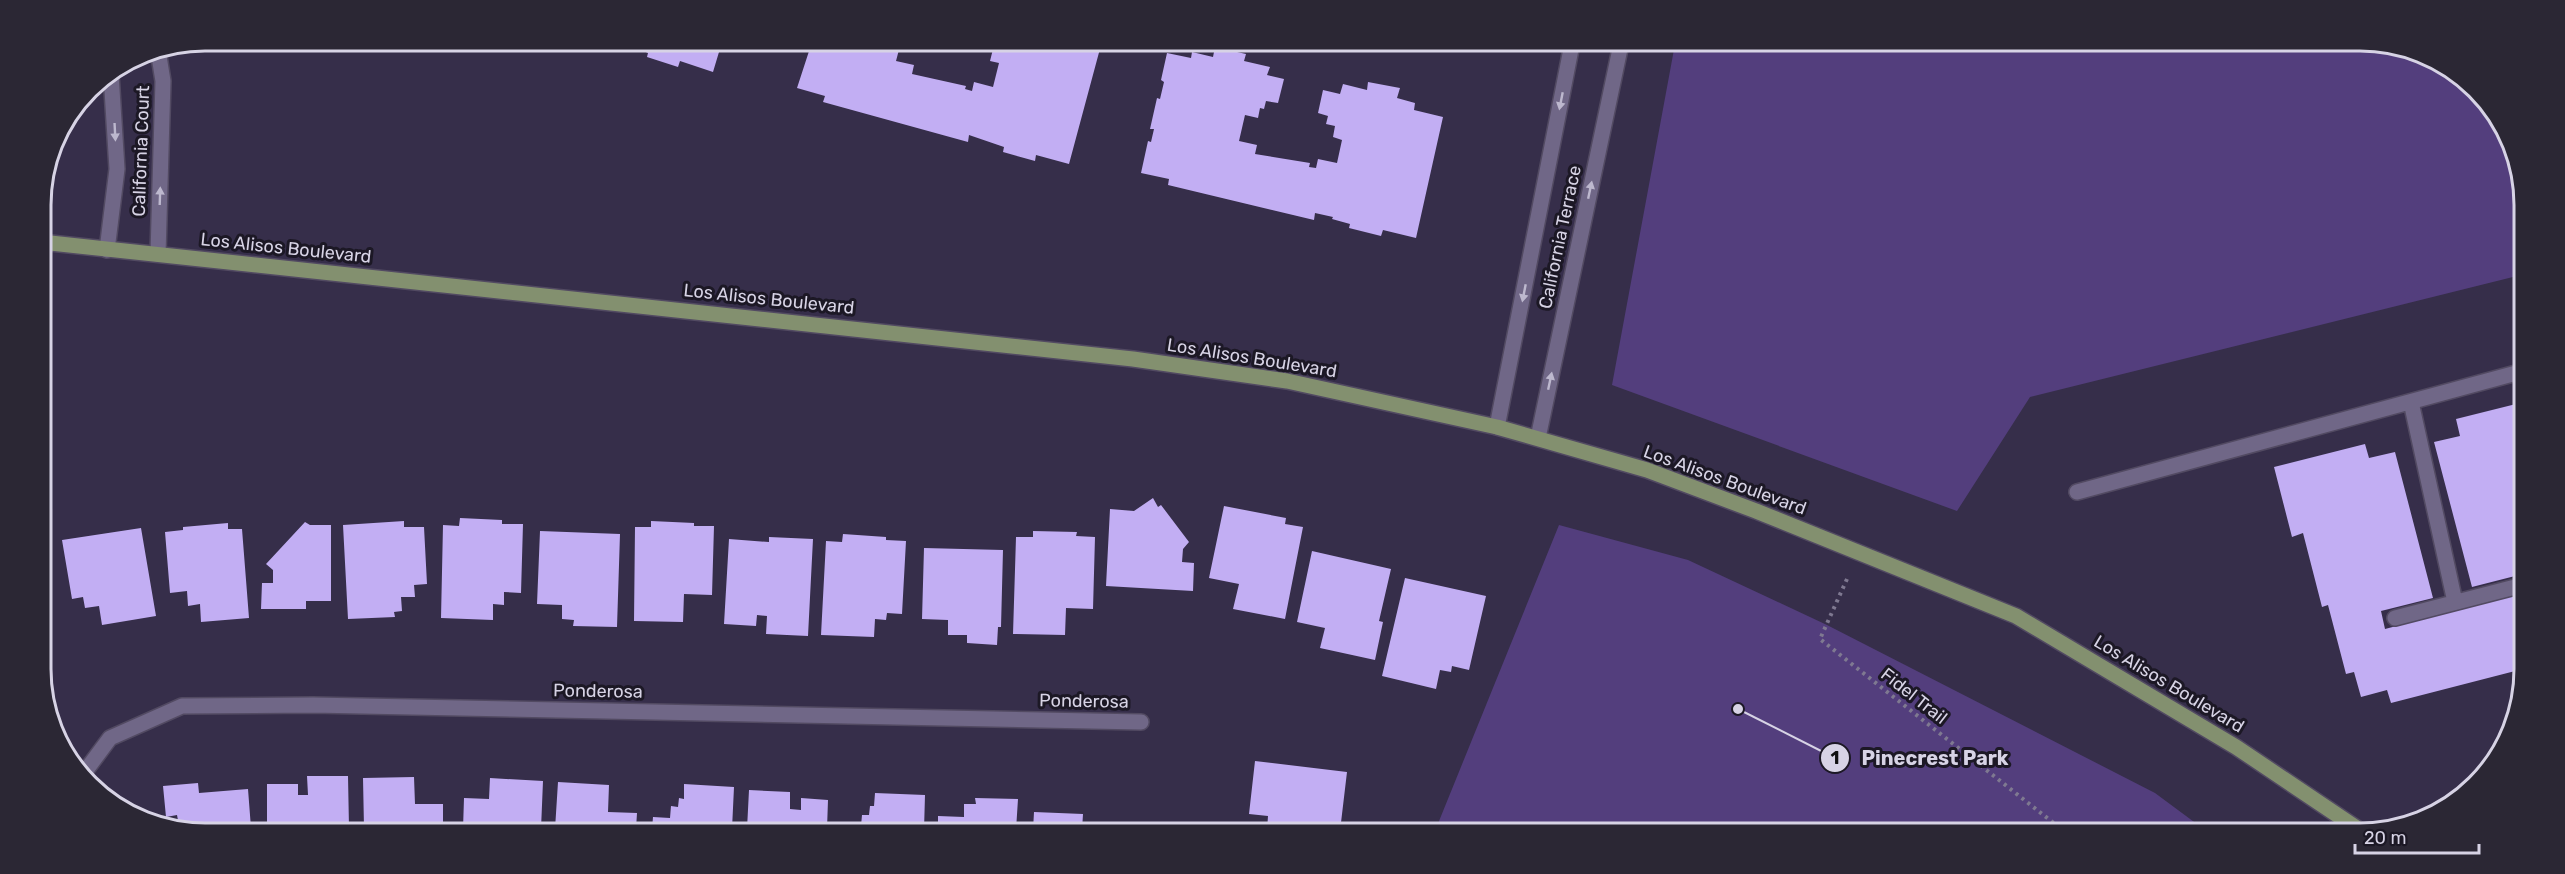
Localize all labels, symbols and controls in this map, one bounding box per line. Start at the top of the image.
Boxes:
street label: California Court [128,85,154,217]
one-way arrow [1556,92,1565,111]
one-way arrow [110,123,119,142]
street label: California Terrace [1534,163,1586,311]
one-way arrow [1586,180,1595,199]
one-way arrow [155,186,164,205]
street label: Los Alisos Boulevard [200,228,372,268]
street label: Los Alisos Boulevard [683,279,855,319]
one-way arrow [1519,284,1528,303]
street label: Los Alisos Boulevard [1166,334,1338,382]
one-way arrow [1546,371,1555,390]
street label: Los Alisos Boulevard [1641,440,1809,520]
street label: Los Alisos Boulevard [2090,630,2248,738]
street label: Fidel Trail [1876,663,1952,729]
street label: Ponderosa [553,679,643,703]
street label: Ponderosa [1039,689,1129,713]
callout: Pinecrest Park [1820,739,2021,777]
text: Pinecrest Park [1861,746,2009,770]
text: 1 [1831,747,1839,769]
scale bar [2355,817,2480,855]
text: 20 m [2364,827,2406,849]

